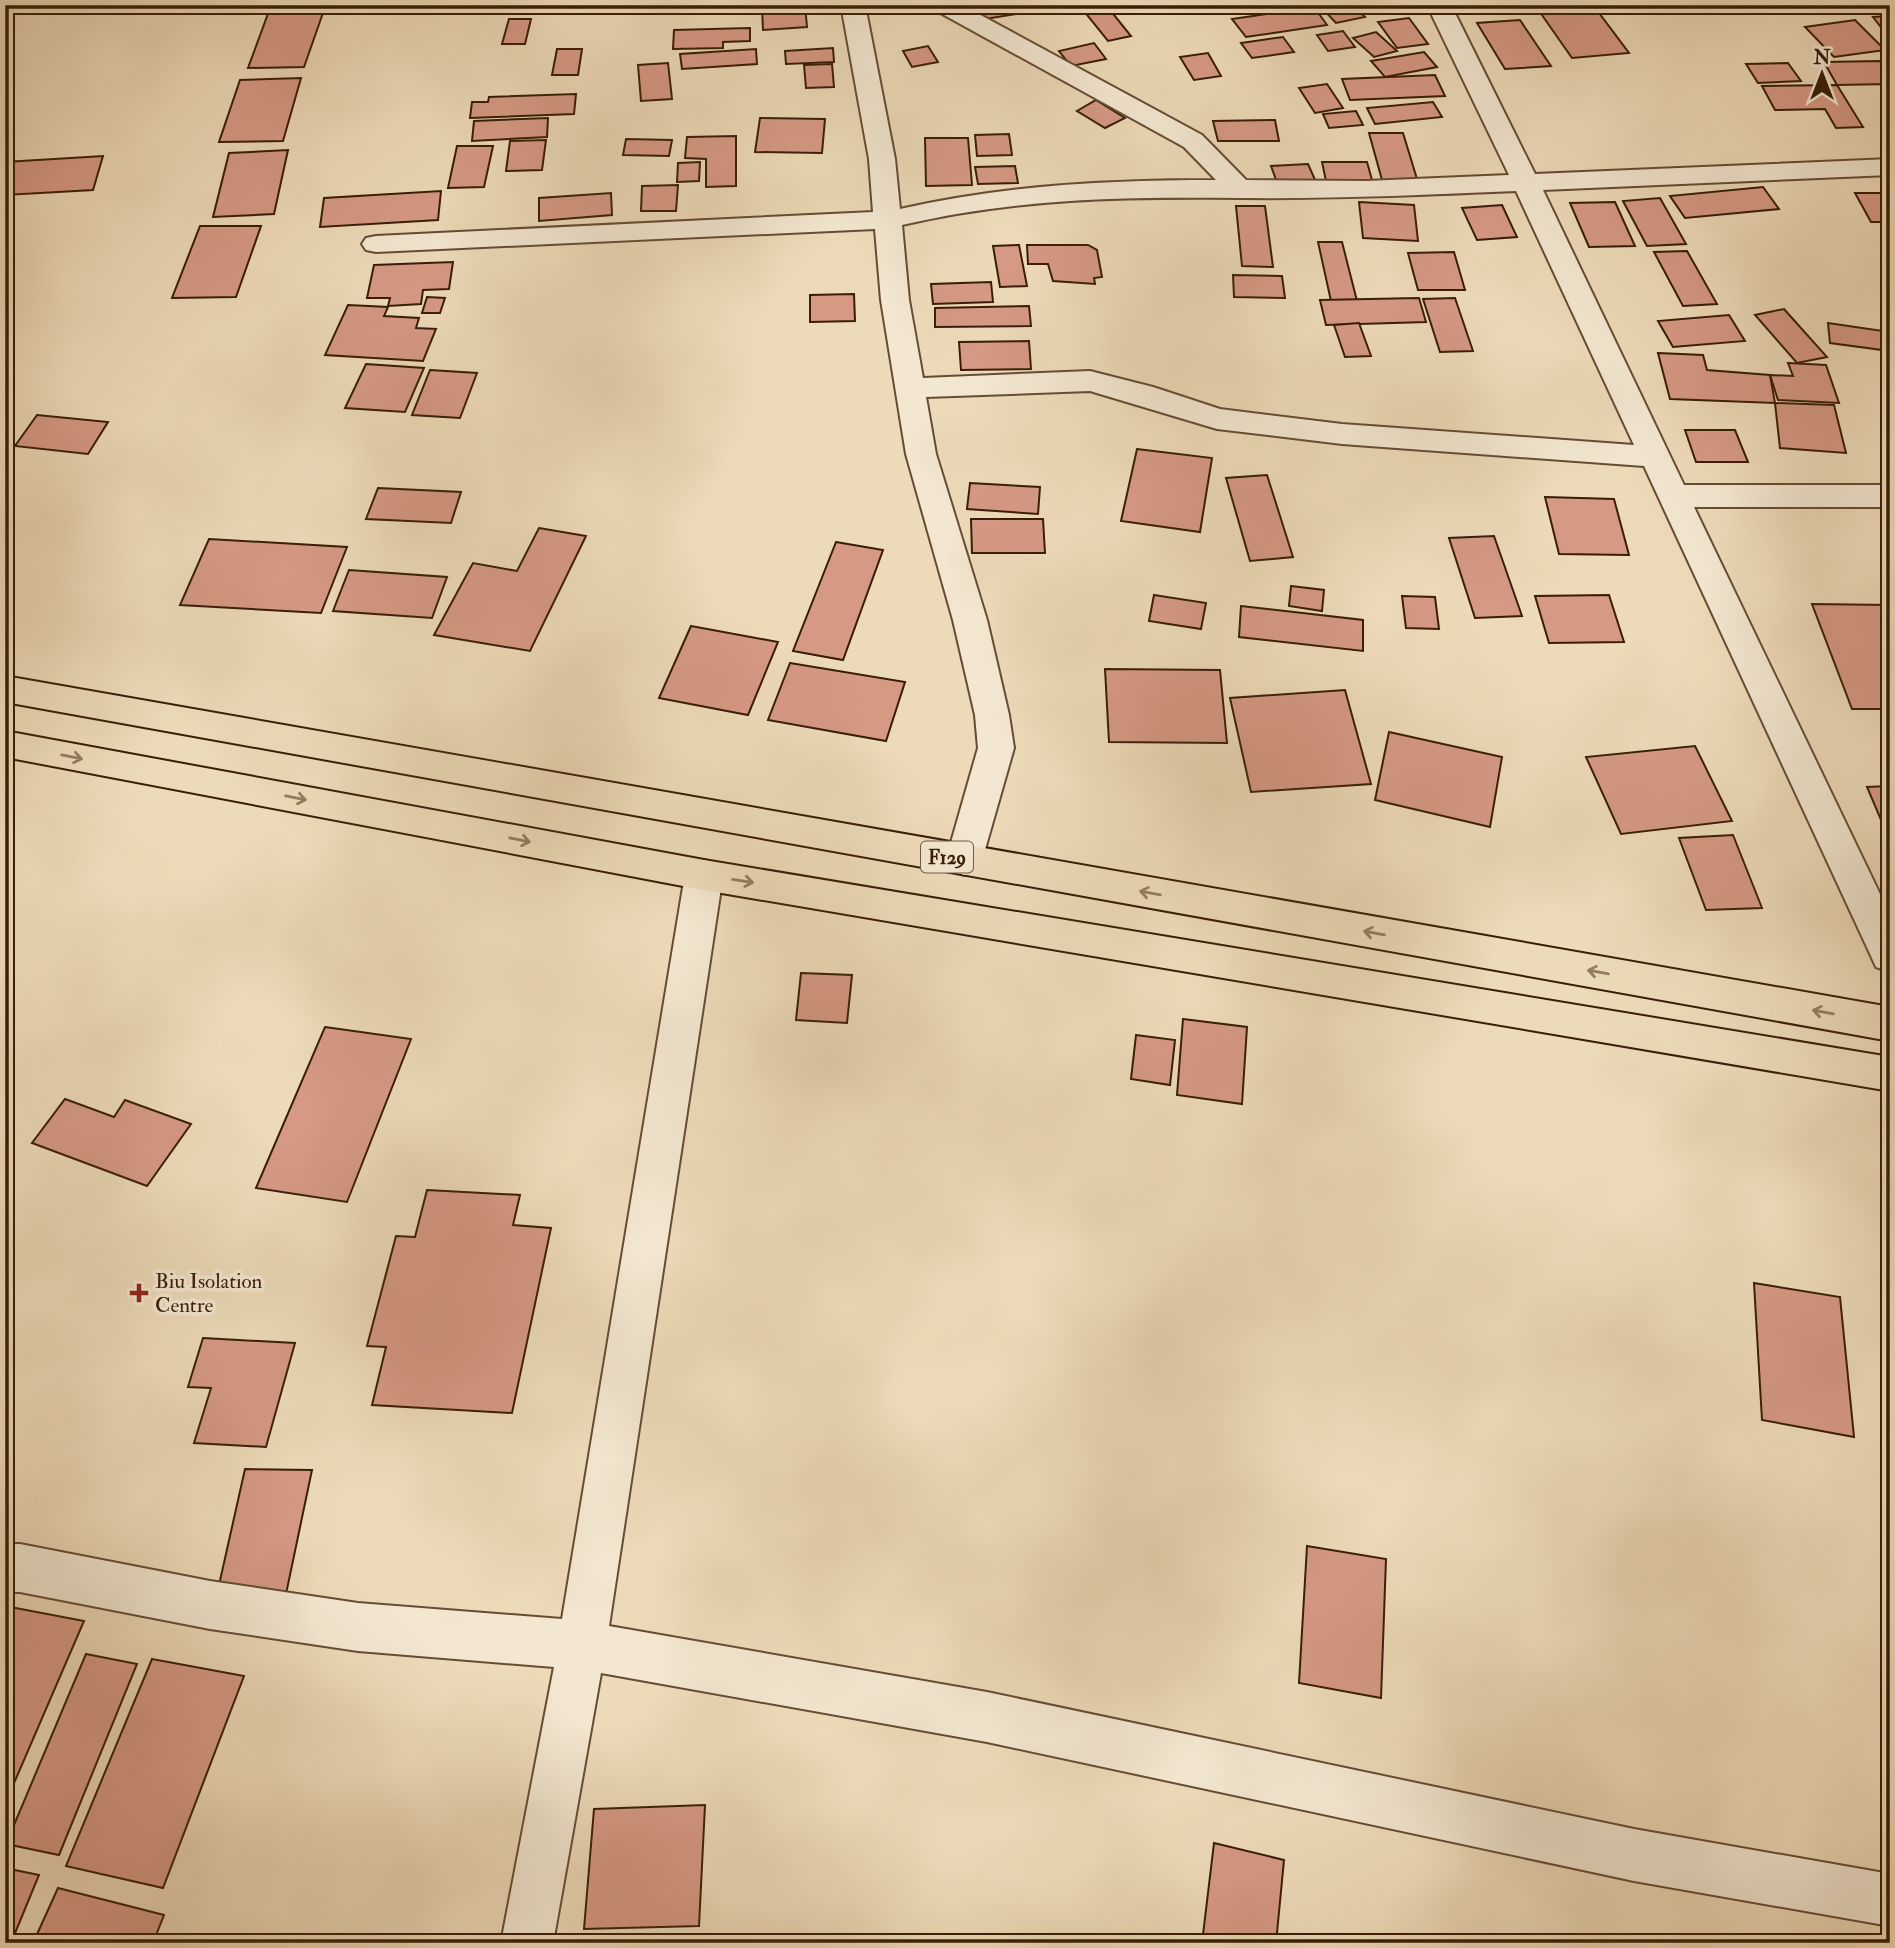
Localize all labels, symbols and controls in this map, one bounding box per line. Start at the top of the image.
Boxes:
north arrow [1786,38,1856,108]
text: N [1812,46,1831,70]
one-way arrow [60,750,83,764]
one-way arrow [284,792,307,806]
one-way arrow [508,834,531,847]
road number: F129 [921,842,973,872]
one-way arrow [731,875,754,888]
one-way arrow [1139,886,1162,899]
one-way arrow [1363,926,1386,939]
one-way arrow [1588,965,1610,979]
one-way arrow [1812,1005,1834,1018]
place label: Biu Isolation Centre [155,1268,263,1319]
marker: Biu Isolation Centre [129,1283,149,1303]

